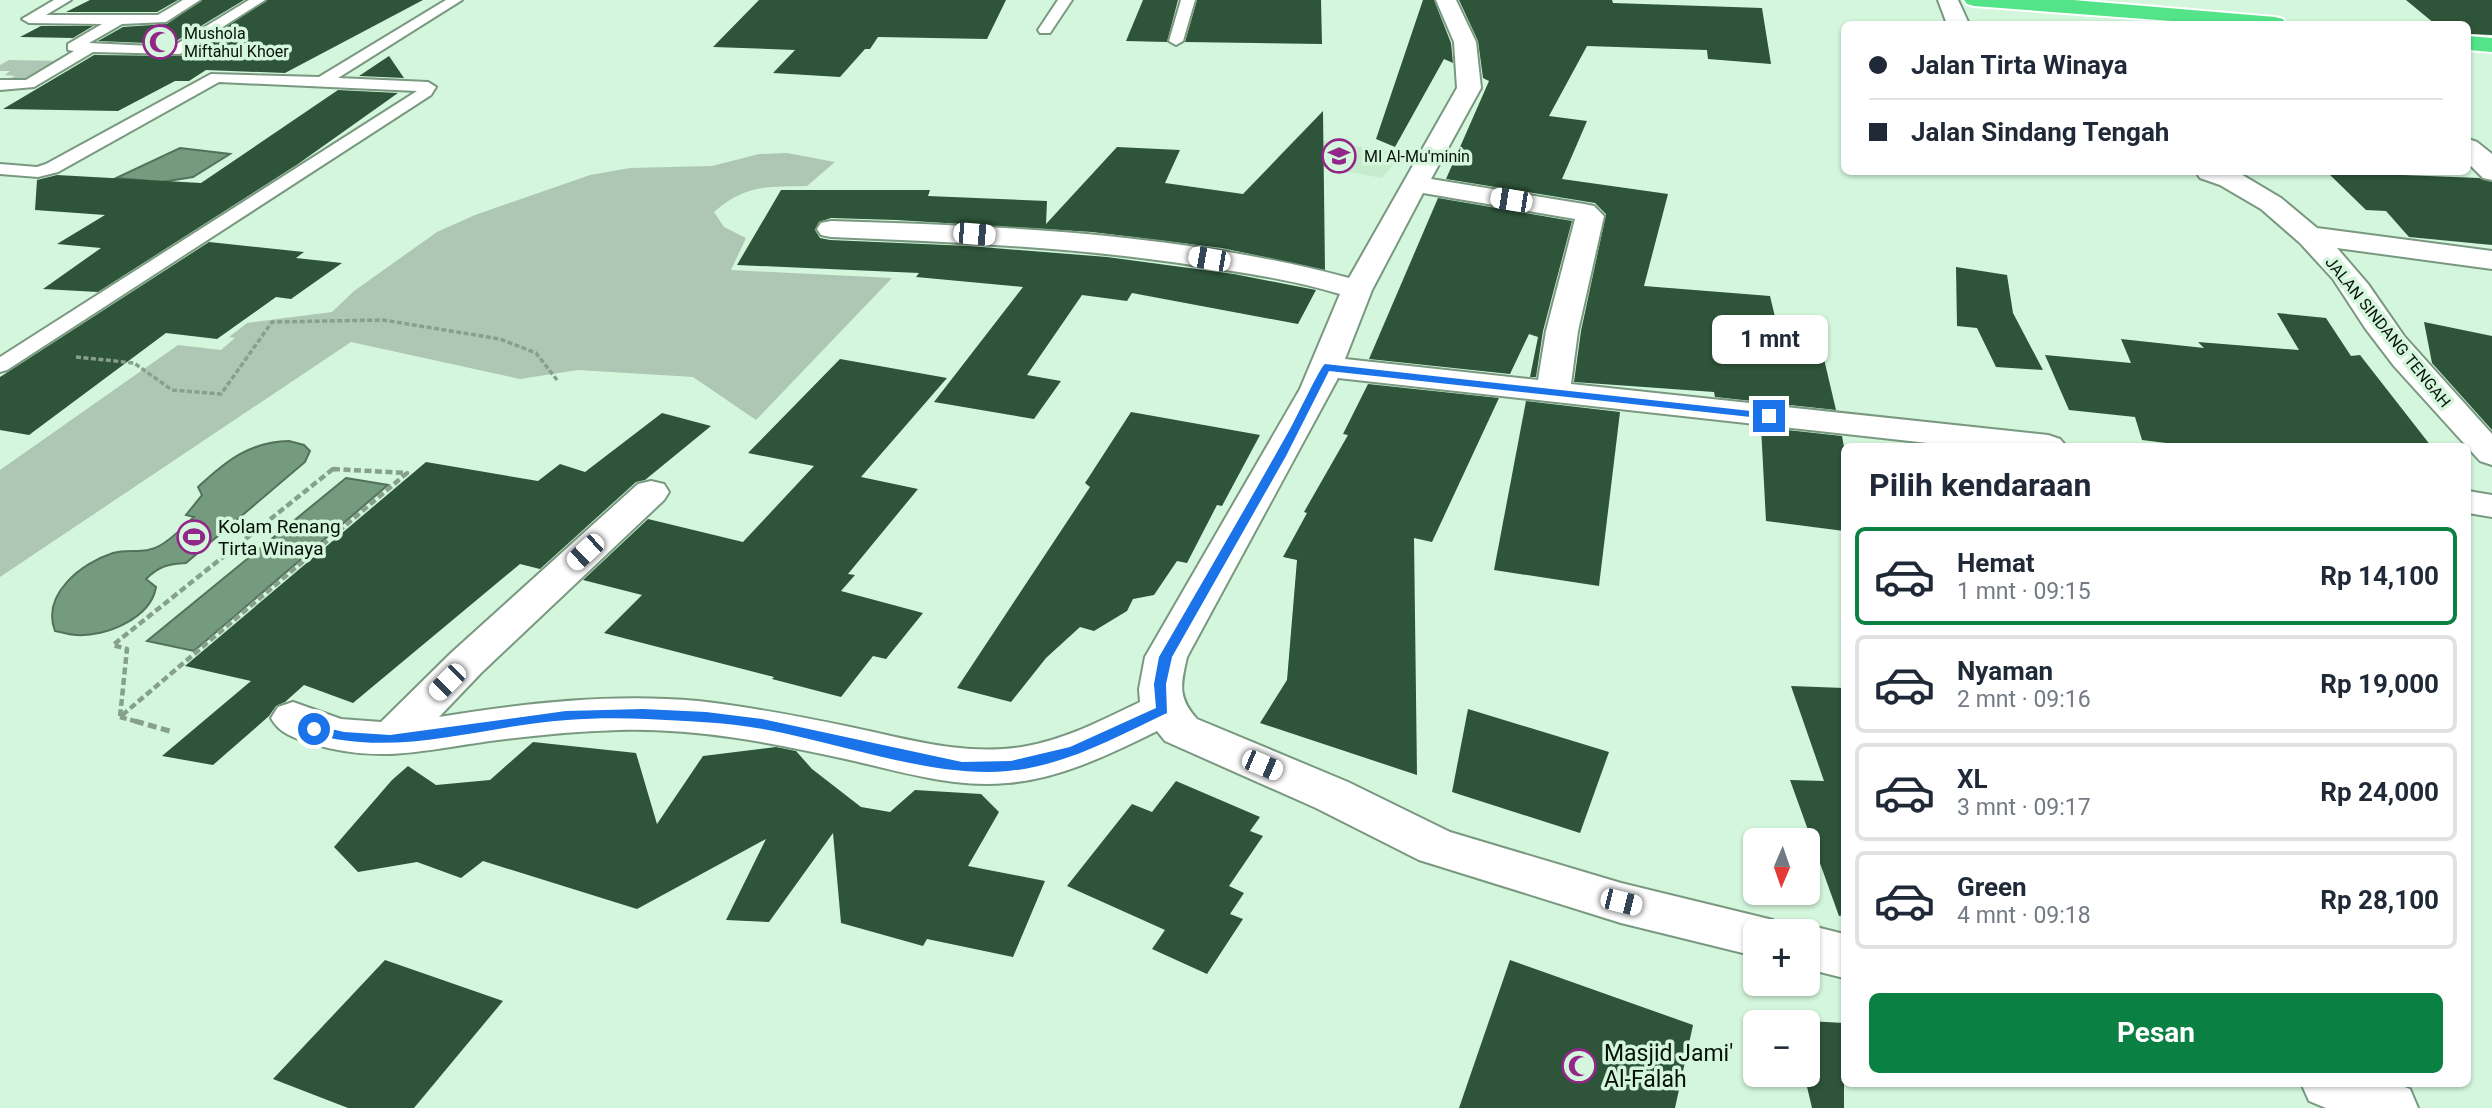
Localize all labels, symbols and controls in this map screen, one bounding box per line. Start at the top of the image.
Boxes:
mosque icon: Mushola Miftahul Khoer [141,23,179,61]
place label: Mushola Miftahul Khoer [184,24,289,61]
text: Jalan Tirta Winaya [1911,50,2128,80]
text: Jalan Sindang Tengah [1911,117,2169,147]
school or university icon: MI Al-Mu'minin [1320,137,1358,175]
place label: MI Al-Mu'minin [1364,147,1470,166]
car [1489,186,1534,214]
car [953,222,996,246]
car [1187,245,1232,273]
street label: JALAN SINDANG TENGAH [2321,253,2455,411]
callout: 1 mnt [1711,314,1827,364]
text: 1 mnt [1740,326,1800,353]
route end [1753,400,1785,432]
text: Pilih kendaraan [1869,466,2091,504]
place label: Kolam Renang Tirta Winaya [218,515,341,560]
sports icon: Kolam Renang Tirta Winaya [175,518,213,556]
car [563,530,608,574]
icon: car [1873,545,1936,608]
text: Hemat [1957,548,2035,578]
text: Rp 14,100 [2320,561,2439,591]
text: 1 mnt · 09:15 [1957,578,2091,605]
icon: car [1873,653,1936,716]
text: Nyaman [1957,656,2053,686]
car [425,660,470,704]
text: Rp 19,000 [2320,669,2439,699]
text: 2 mnt · 09:16 [1957,686,2091,713]
route start [298,713,330,745]
car [1239,747,1286,783]
icon: car [1873,761,1936,824]
text: XL [1957,764,1988,794]
text: Rp 24,000 [2320,777,2439,807]
text: 3 mnt · 09:17 [1957,794,2091,821]
north arrow [1743,828,1820,905]
map controls [1743,828,1820,1087]
icon: car [1873,869,1936,932]
text: Green [1957,872,2027,902]
text: Rp 28,100 [2320,885,2439,915]
car [1599,887,1644,917]
text: 4 mnt · 09:18 [1957,902,2091,929]
button: + [1743,919,1820,996]
button: Pesan [1869,993,2443,1073]
button: − [1743,1010,1820,1087]
place label: Masjid Jami' Al-Falah [1604,1040,1733,1093]
mosque icon: Masjid Jami' Al-Falah [1560,1047,1598,1085]

